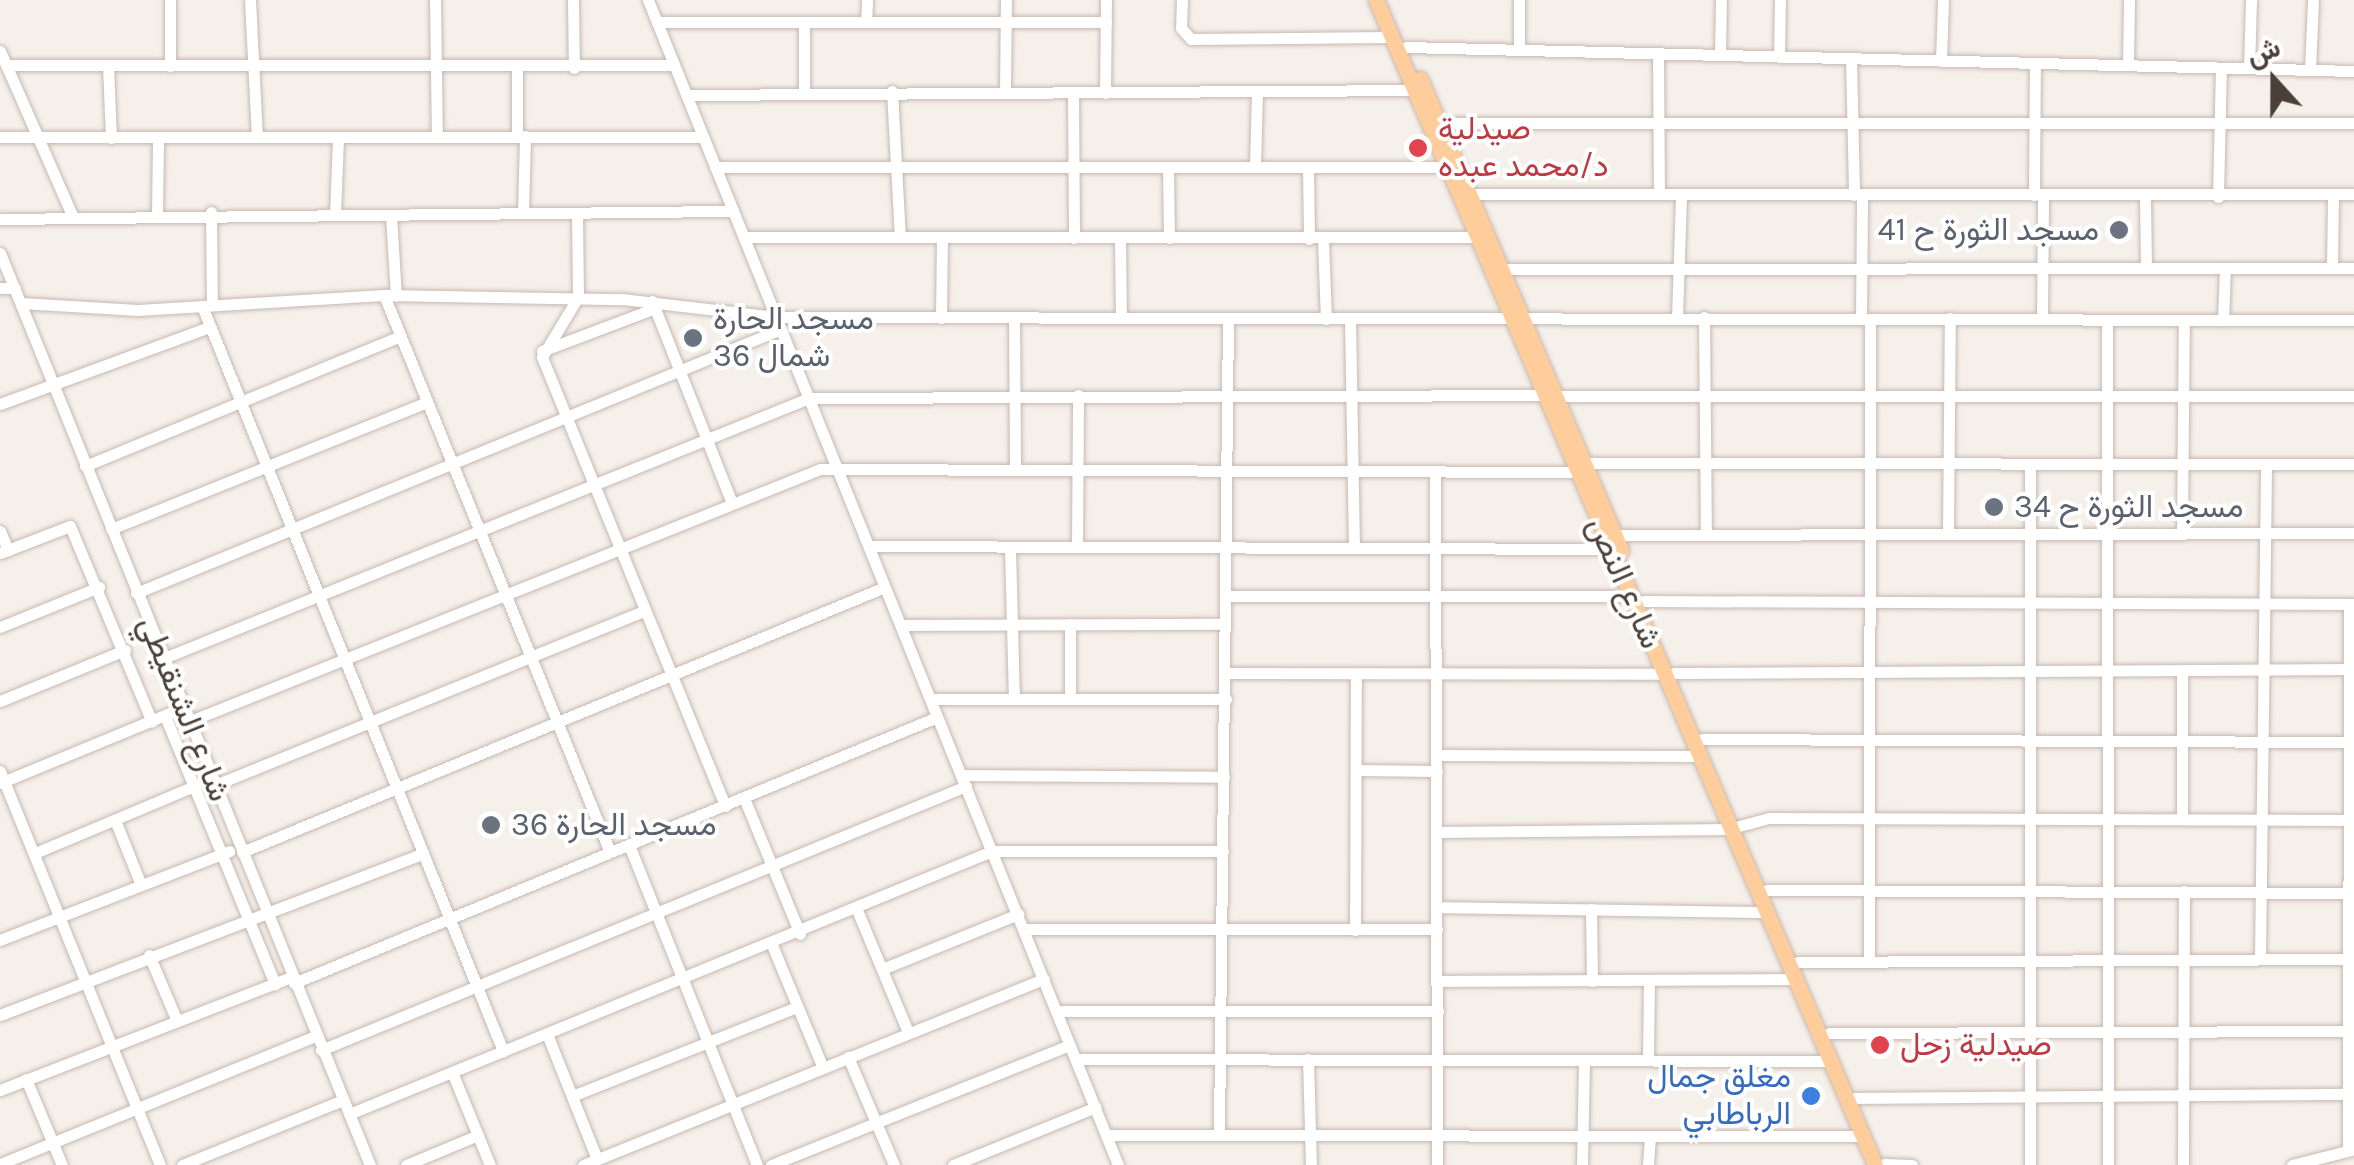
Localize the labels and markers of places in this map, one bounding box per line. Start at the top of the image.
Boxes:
place label: صيدلية د/محمد عبده [1438,111,1609,186]
marker: صيدلية د/محمد عبده [1407,137,1429,159]
place label: مسجد الثورة ح 41 [1878,211,2099,249]
marker: مسجد الثورة ح 41 [2108,219,2130,241]
place label: مسجد الحارة 36 شمال [713,301,874,376]
marker: مسجد الحارة 36 شمال [682,327,704,349]
place label: مسجد الثورة ح 34 [2014,488,2244,526]
marker: مسجد الثورة ح 34 [1983,496,2005,518]
place label: مسجد الحارة 36 [511,806,717,844]
marker: مسجد الحارة 36 [480,814,502,836]
place label: صيدلية زحل [1900,1026,2052,1064]
marker: صيدلية زحل [1869,1034,1891,1056]
place label: مغلق جمال الرباطابي [1647,1059,1791,1134]
marker: مغلق جمال الرباطابي [1800,1085,1822,1107]

